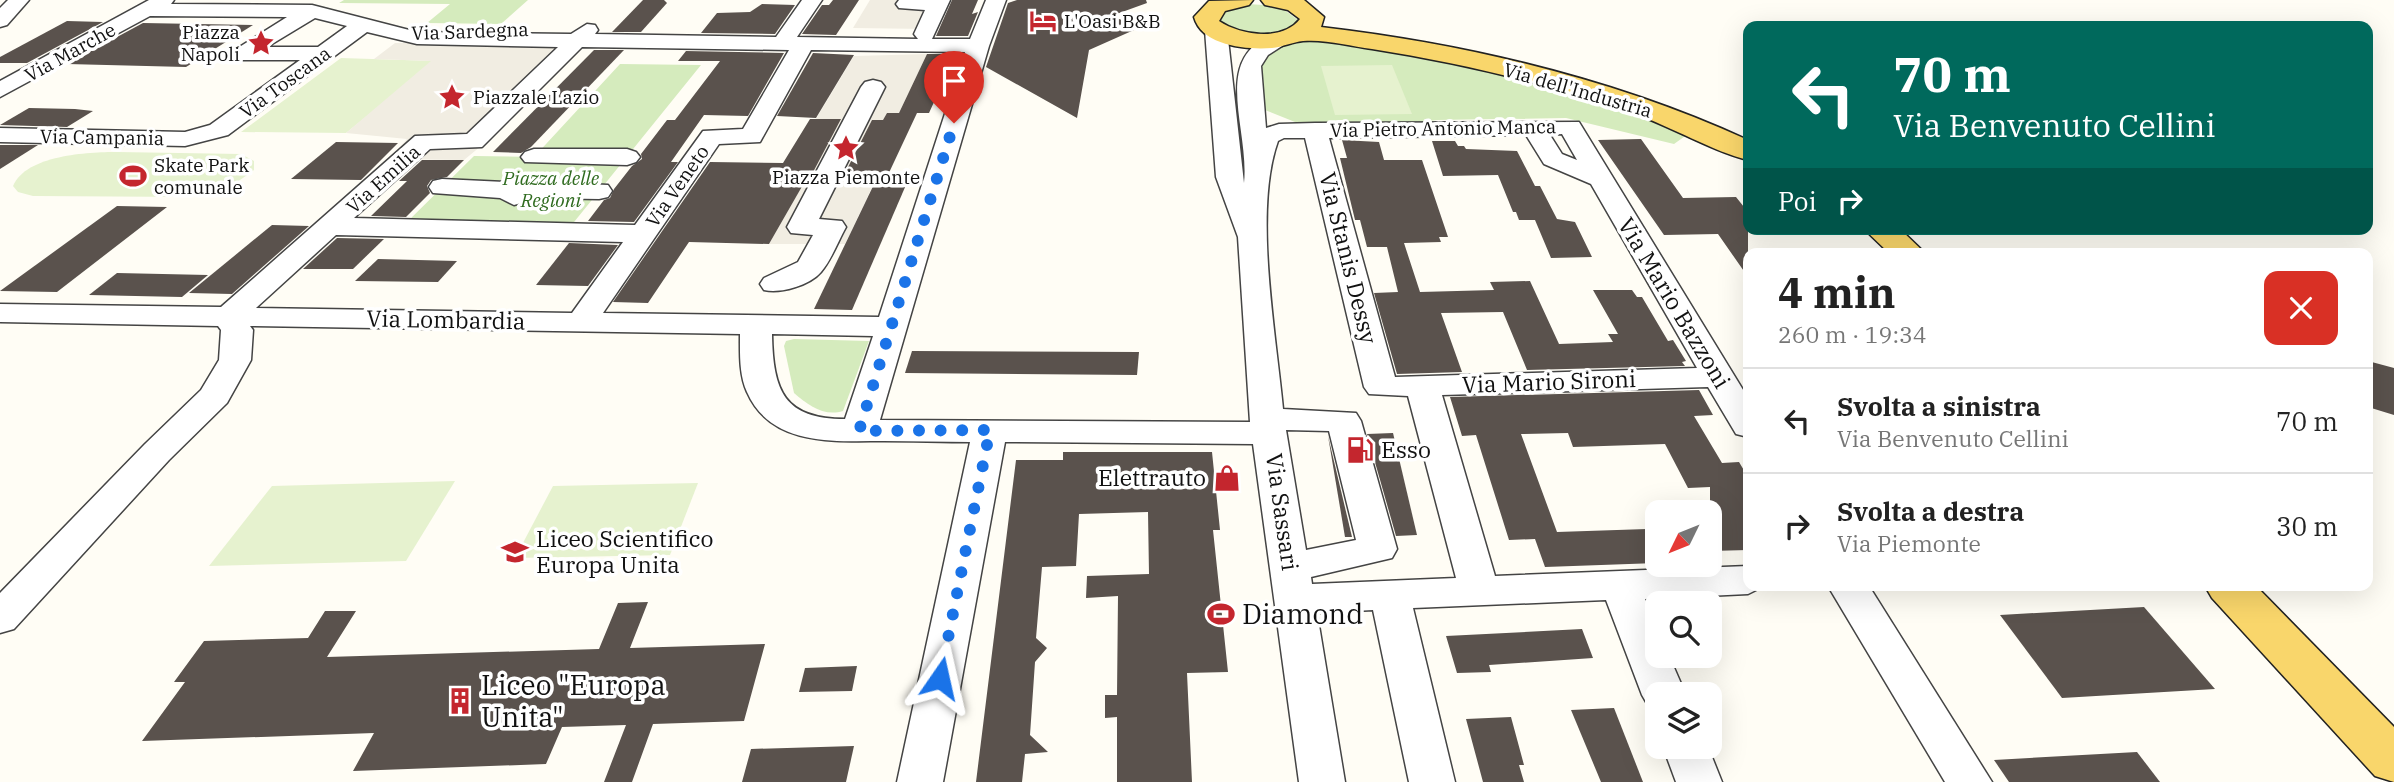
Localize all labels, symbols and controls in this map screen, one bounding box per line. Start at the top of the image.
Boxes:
hotel icon: L'Oasi B&B [1028,6,1058,36]
place label: L'Oasi B&B [1064,9,1161,33]
street label: Via Marche [20,17,120,87]
street label: Via Sardegna [411,17,529,45]
place label: Piazza Napoli [181,20,240,66]
place icon: Piazza Napoli [246,28,276,58]
street label: Via Toscana [235,41,335,123]
text: 70 m [1893,42,2011,105]
icon: left [1778,49,1869,140]
pin [924,51,984,123]
street label: Via dell'Industria [1501,57,1655,123]
icon: arrive [935,62,973,100]
place icon: Piazzale Lazio [437,82,467,112]
place label: Piazzale Lazio [473,85,599,109]
text: Via Benvenuto Cellini [1893,104,2216,146]
street label: Via Pietro Antonio Manca [1330,114,1556,142]
street label: Via Campania [40,124,164,150]
place icon: Piazza Piemonte [831,133,861,163]
street label: Via Emilia [341,140,425,218]
street label: Via Veneto [640,140,714,232]
place label: Skate Park comunale [154,153,249,199]
sports icon: Skate Park comunale [118,161,148,191]
place label: Piazza Piemonte [772,165,920,189]
park label: Piazza delle Regioni [502,166,600,212]
street label: Via Stanis Dessy [1313,169,1385,347]
icon: right [1831,182,1869,220]
text: Poi [1778,184,1817,218]
street label: Via Mario Bazzoni [1612,211,1738,393]
text: 4 min [1778,265,1896,320]
button: close [2264,271,2338,345]
street label: Via Lombardia [366,303,526,335]
text: 260 m · 19:34 [1778,319,1927,349]
street label: Via Mario Sironi [1461,363,1637,399]
text: Svolta a sinistra [1837,389,2041,423]
icon: left [1778,402,1816,440]
text: 70 m [2276,404,2338,438]
text: Via Benvenuto Cellini [1837,423,2069,453]
place label: Esso [1381,434,1431,464]
fuel station icon: Esso [1345,435,1375,465]
street label: Via Sassari [1260,451,1306,573]
place label: Elettrauto [1098,462,1206,492]
shop icon: Elettrauto [1212,463,1242,493]
text: Svolta a destra [1837,494,2024,528]
north arrow [1645,500,1722,578]
map controls [1645,500,1722,759]
icon: right [1778,507,1816,545]
text: 30 m [2276,509,2338,543]
place label: Liceo Scientifico Europa Unita [536,523,713,579]
text: Via Piemonte [1837,528,1981,558]
school or university icon: Liceo Scientifico Europa Unita [500,537,530,567]
button: search [1645,591,1722,668]
place label: Diamond [1242,595,1363,632]
sports icon: Diamond [1206,599,1236,629]
position arrow [903,641,977,715]
place label: Liceo "Europa Unita" [481,666,666,735]
button: layers [1645,682,1722,759]
building icon: Liceo "Europa Unita" [445,686,475,716]

